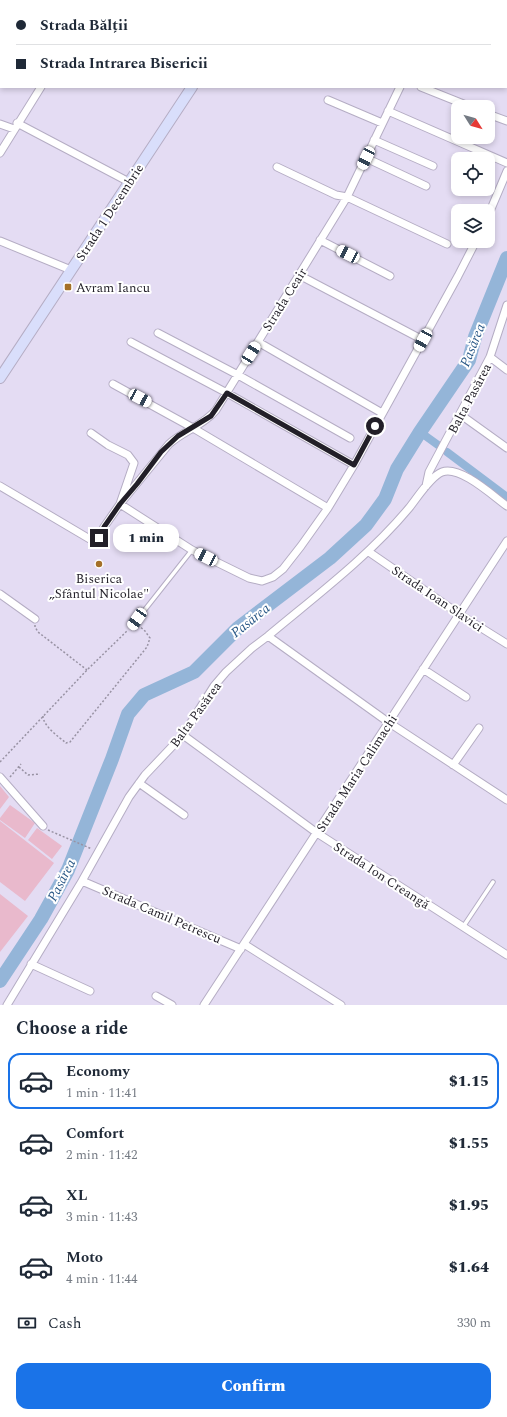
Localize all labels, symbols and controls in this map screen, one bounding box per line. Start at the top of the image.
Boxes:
text: Strada Bălții [40,14,128,37]
text: Strada Intrarea Bisericii [40,52,208,75]
north arrow [451,100,495,144]
map controls [451,100,495,248]
car [355,145,377,171]
button: locate [451,152,495,196]
street label: Strada 1 Decembrie [71,160,149,265]
button: layers [451,204,495,248]
car [335,243,361,265]
street label: Strada Ceair [257,264,312,335]
place label: Avram Iancu [76,278,150,298]
marker: Avram Iancu [63,282,73,292]
water label: Pasărea [454,320,491,370]
car [412,327,434,353]
car [240,340,262,366]
street label: Balta Pasărea [443,359,497,437]
car [127,387,153,409]
route start [366,417,384,435]
callout: 1 min [113,524,179,552]
text: 1 min [128,528,164,548]
route end [90,529,108,547]
car [193,546,219,568]
marker: Biserica „Sfântul Nicolae" [94,559,104,569]
street label: Strada Ioan Slavici [387,561,488,637]
place label: Biserica „Sfântul Nicolae" [49,569,149,604]
water label: Pasărea [226,598,274,643]
car [125,606,149,632]
street label: Balta Pasărea [165,677,227,752]
street label: Strada Maria Calimachi [311,711,402,836]
street label: Strada Ion Creangă [329,837,434,915]
water label: Pasărea [42,855,81,905]
street label: Strada Camil Petrescu [99,881,224,949]
text: Choose a ride [16,1015,128,1042]
text: Economy [66,1060,130,1083]
icon: car [18,1063,54,1099]
text: $1.15 [449,1070,489,1093]
text: 1 min · 11:41 [66,1083,138,1103]
text: Comfort [66,1122,124,1145]
icon: car [18,1125,54,1161]
text: $1.55 [449,1132,489,1155]
text: 2 min · 11:42 [66,1145,138,1165]
text: XL [66,1184,87,1207]
icon: car [18,1187,54,1223]
text: $1.95 [449,1194,489,1217]
text: 3 min · 11:43 [66,1207,138,1227]
text: Moto [66,1246,103,1269]
icon: car [18,1249,54,1285]
text: $1.64 [449,1256,489,1279]
text: 4 min · 11:44 [66,1269,138,1289]
icon: cash [16,1312,38,1334]
text: Cash [48,1312,81,1335]
text: 330 m [457,1313,491,1333]
button: Confirm [16,1363,491,1409]

